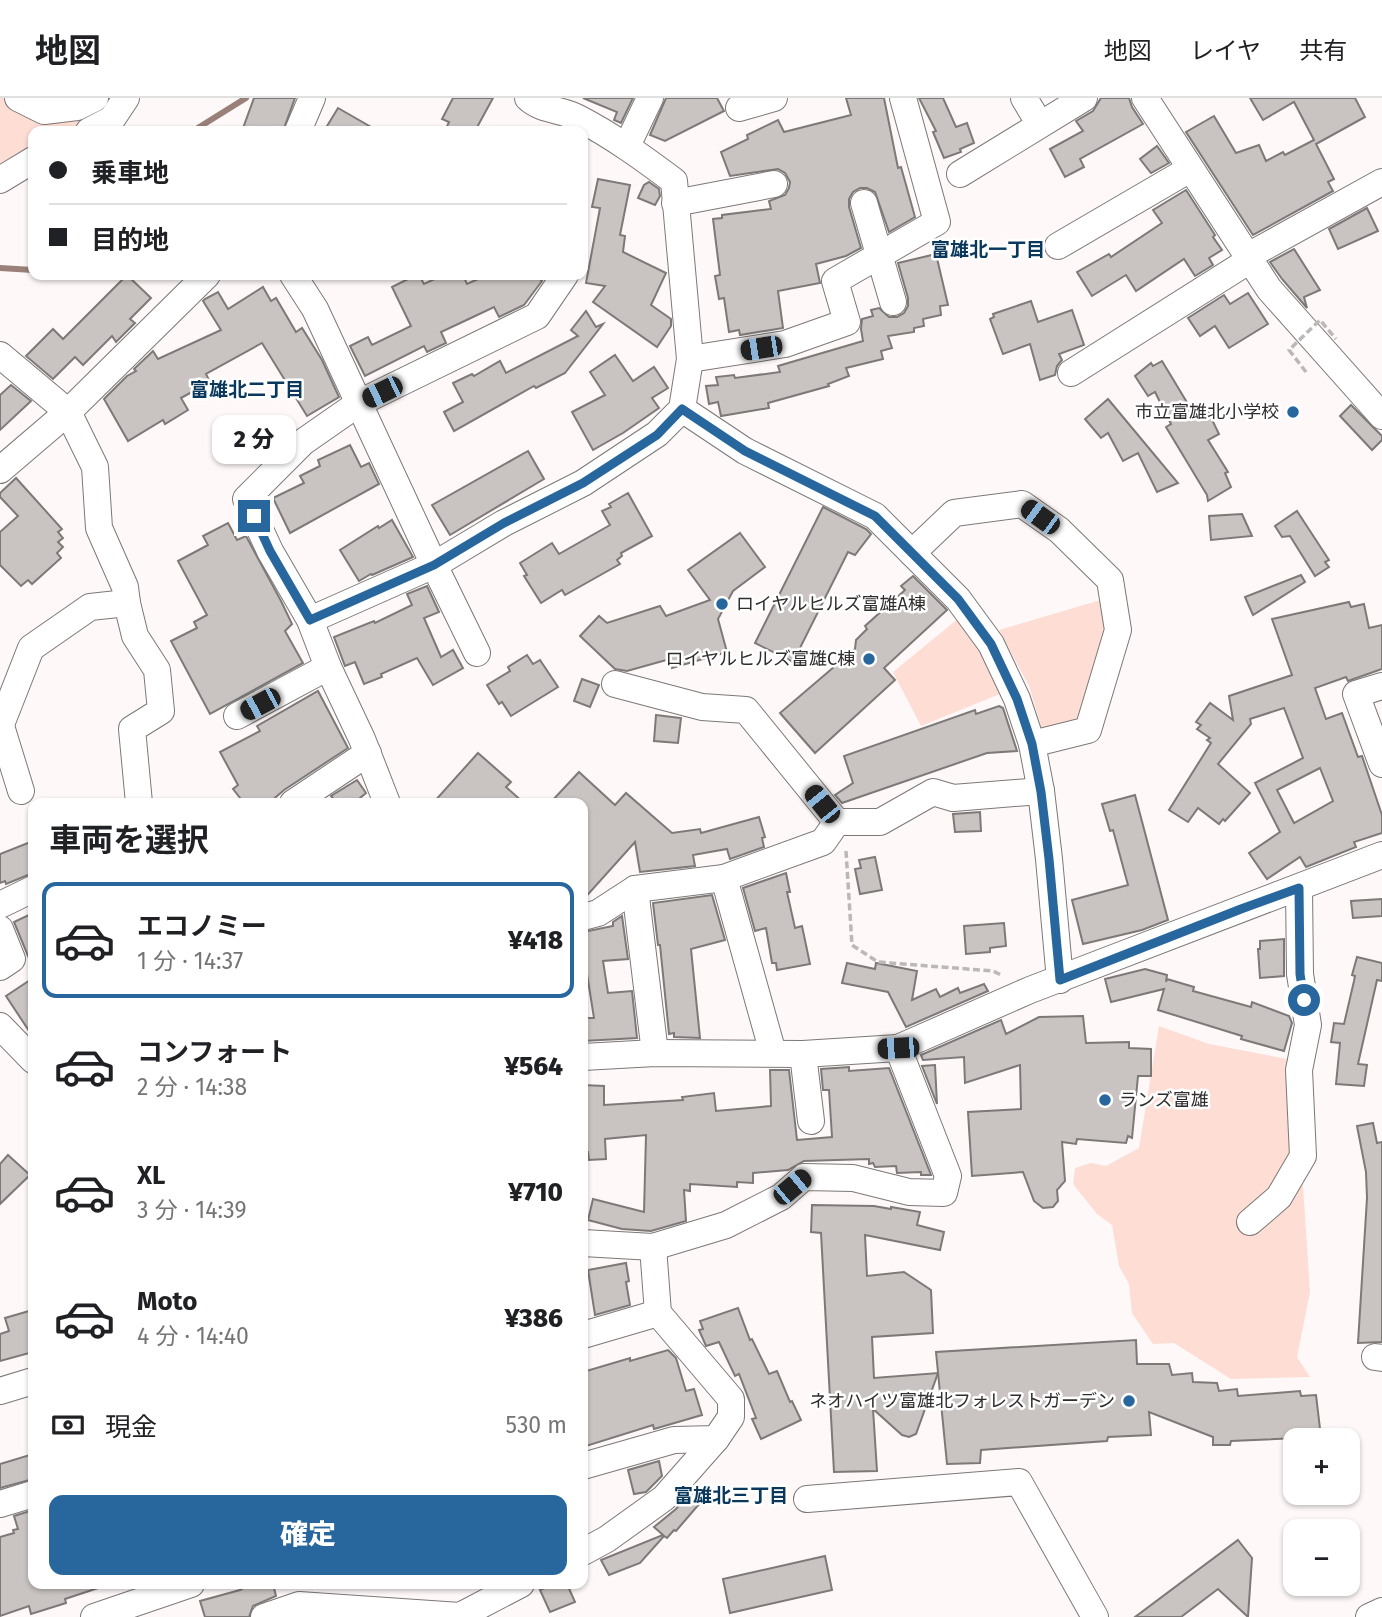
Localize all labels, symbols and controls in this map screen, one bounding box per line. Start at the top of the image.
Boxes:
text: 地図 [35,31,101,71]
text: 地図 [1104,37,1152,65]
text: レイヤ [1190,37,1261,65]
text: 共有 [1299,37,1347,65]
text: 乗車地 [91,158,169,189]
text: 目的地 [91,225,169,256]
district label: 富雄北一丁目 [931,238,1045,261]
car [739,334,784,362]
car [359,373,406,411]
district label: 富雄北二丁目 [190,378,304,401]
place label: 市立富雄北小学校 [1135,401,1279,423]
marker: 市立富雄北小学校 [1285,404,1301,420]
callout: 2 分 [212,414,296,464]
text: 2 分 [234,425,274,453]
car [1017,496,1064,538]
route end [238,500,270,532]
place label: ロイヤルヒルズ富雄A棟 [736,593,926,615]
marker: ロイヤルヒルズ富雄A棟 [714,596,730,612]
place label: ロイヤルヒルズ富雄C棟 [665,648,855,670]
marker: ロイヤルヒルズ富雄C棟 [861,651,877,667]
car [237,685,284,723]
car [801,781,844,827]
text: 車両を選択 [49,821,209,859]
icon: car [53,909,116,972]
text: エコノミー [137,911,267,942]
text: ¥418 [508,925,563,956]
text: 1 分 · 14:37 [137,947,243,975]
route start [1288,984,1320,1016]
icon: car [53,1035,116,1098]
car [877,1036,920,1060]
text: コンフォート [137,1037,292,1068]
text: ¥564 [504,1051,563,1082]
text: 2 分 · 14:38 [137,1073,247,1101]
place label: ランズ富雄 [1119,1089,1209,1111]
marker: ランズ富雄 [1097,1092,1113,1108]
text: XL [137,1160,165,1191]
icon: car [53,1161,116,1224]
car [770,1165,815,1209]
text: ¥710 [508,1177,563,1208]
text: 3 分 · 14:39 [137,1196,246,1224]
text: Moto [137,1286,197,1317]
icon: car [53,1287,116,1350]
text: ¥386 [504,1303,563,1334]
text: 4 分 · 14:40 [137,1322,249,1350]
place label: ネオハイツ富雄北フォレストガーデン [809,1390,1115,1412]
marker: ネオハイツ富雄北フォレストガーデン [1121,1393,1137,1409]
icon: cash [49,1406,87,1444]
text: 530 m [506,1411,567,1439]
text: 現金 [105,1412,157,1443]
map controls [1283,1428,1360,1596]
button: + [1283,1428,1360,1505]
district label: 富雄北三丁目 [674,1484,788,1507]
button: 確定 [49,1495,567,1575]
button: − [1283,1519,1360,1596]

